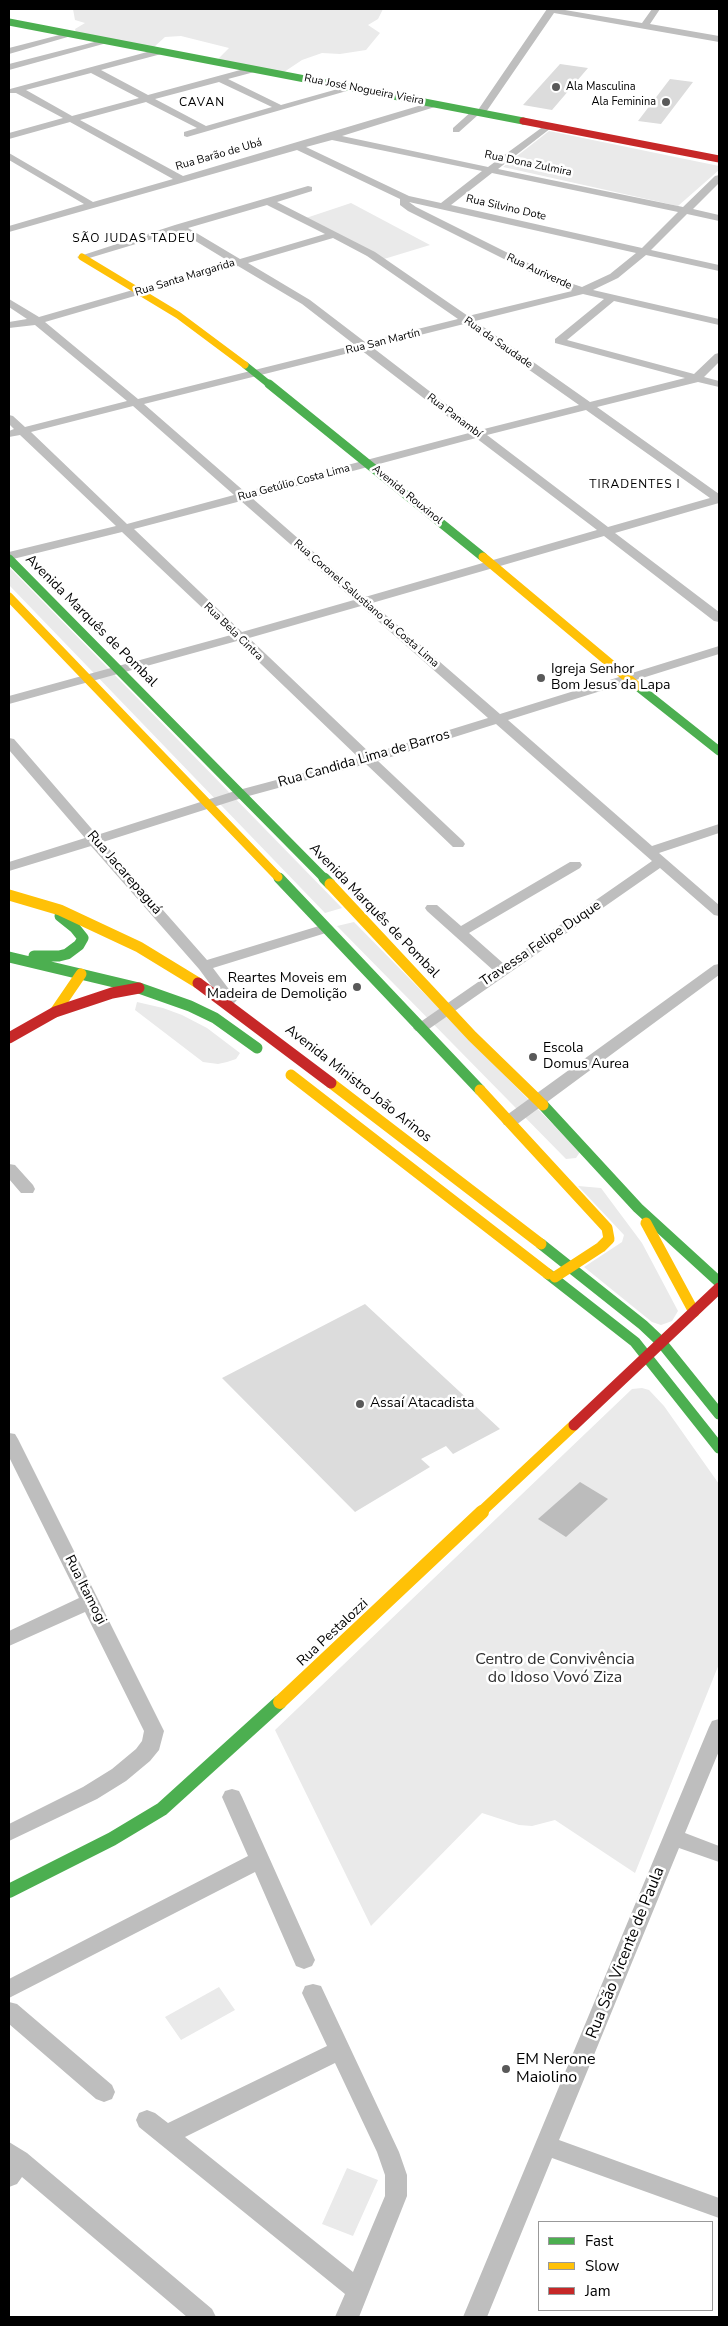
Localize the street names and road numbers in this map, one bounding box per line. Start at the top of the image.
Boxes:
street label: Rua José Nogueira Vieira [303,72,425,108]
street label: Rua Barão de Ubá [174,136,264,174]
street label: Rua Dona Zulmira [483,148,573,180]
street label: Rua Silvino Dote [465,192,547,224]
street label: Rua Auriverde [504,251,574,293]
street label: Rua Santa Margarida [134,257,236,299]
street label: Rua da Saudade [461,314,535,372]
street label: Rua San Martín [345,326,421,358]
street label: Rua Panambí [424,391,484,441]
street label: Rua Getúlio Costa Lima [237,462,351,504]
street label: Avenida Rouxinol [369,463,445,527]
street label: Rua Coronel Salustiano da Costa Lima [291,537,441,671]
street label: Avenida Marquês de Pombal [21,551,161,691]
street label: Rua Bela Cintra [201,600,265,664]
street label: Rua Candida Lima de Barros [276,726,452,792]
street label: Rua Jacarepaguá [83,828,165,918]
street label: Avenida Marquês de Pombal [305,840,443,982]
street label: Travessa Felipe Duque [478,897,604,991]
street label: Avenida Ministro João Arinos [281,1022,435,1146]
street label: Rua Itamogi [60,1553,110,1627]
street label: Rua Pestalozzi [294,1596,372,1670]
street label: Rua São Vicente de Paula [583,1864,669,2042]

